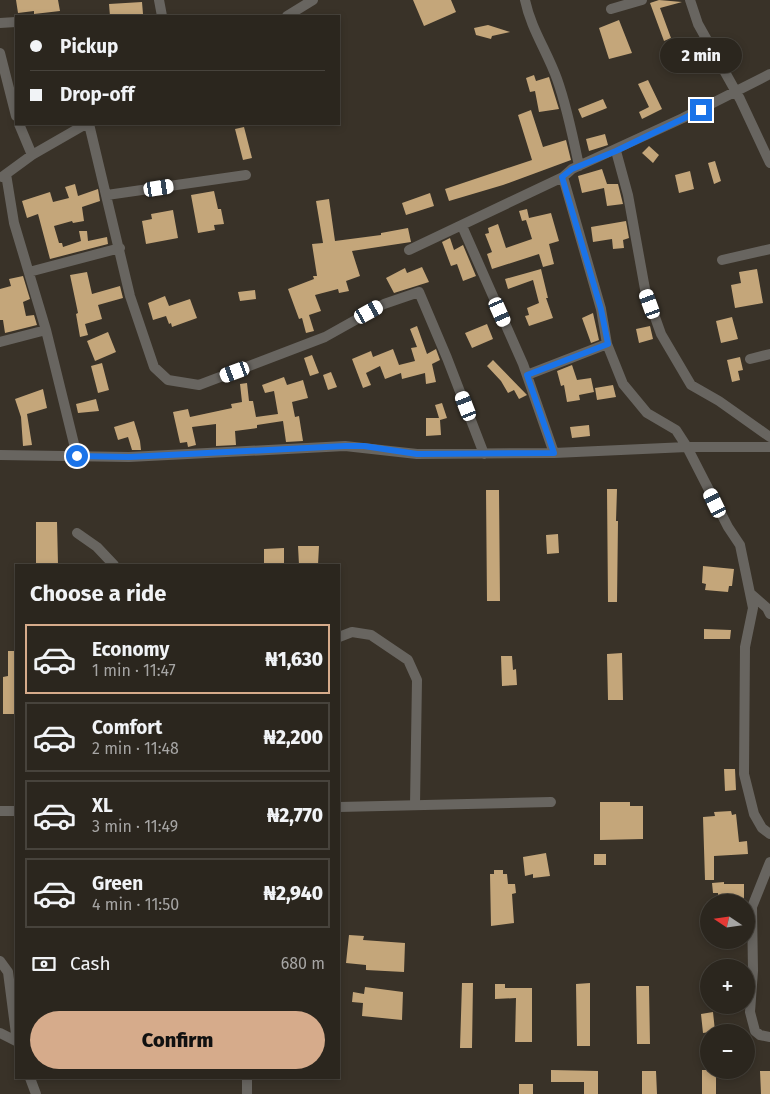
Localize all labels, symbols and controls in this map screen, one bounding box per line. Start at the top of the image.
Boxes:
text: Pickup [60,35,118,58]
callout: 2 min [660,38,742,72]
text: 2 min [681,46,721,65]
text: Drop-off [60,83,134,106]
route end [690,99,712,121]
car [143,178,174,198]
car [637,287,662,321]
car [487,295,512,329]
car [352,298,385,326]
car [218,360,251,384]
car [453,389,478,423]
route start [66,445,88,467]
car [701,486,728,520]
text: Choose a ride [30,580,166,607]
icon: car [32,637,77,682]
text: Economy [92,638,169,661]
text: ₦1,630 [265,648,323,671]
text: 1 min · 11:47 [92,661,176,680]
icon: car [32,715,77,760]
text: Comfort [92,716,162,739]
text: ₦2,200 [264,726,323,749]
text: 2 min · 11:48 [92,739,179,758]
icon: car [32,793,77,838]
text: XL [92,794,113,817]
text: ₦2,770 [267,804,323,827]
text: 3 min · 11:49 [92,817,178,836]
icon: car [32,871,77,916]
text: Green [92,872,143,895]
text: ₦2,940 [264,882,323,905]
north arrow [700,894,755,949]
map controls [700,894,755,1079]
text: 4 min · 11:50 [92,895,179,914]
icon: cash [30,950,58,978]
text: Cash [70,952,111,975]
text: 680 m [281,954,325,973]
button: + [700,959,755,1014]
button: Confirm [30,1011,325,1069]
button: − [700,1024,755,1079]

